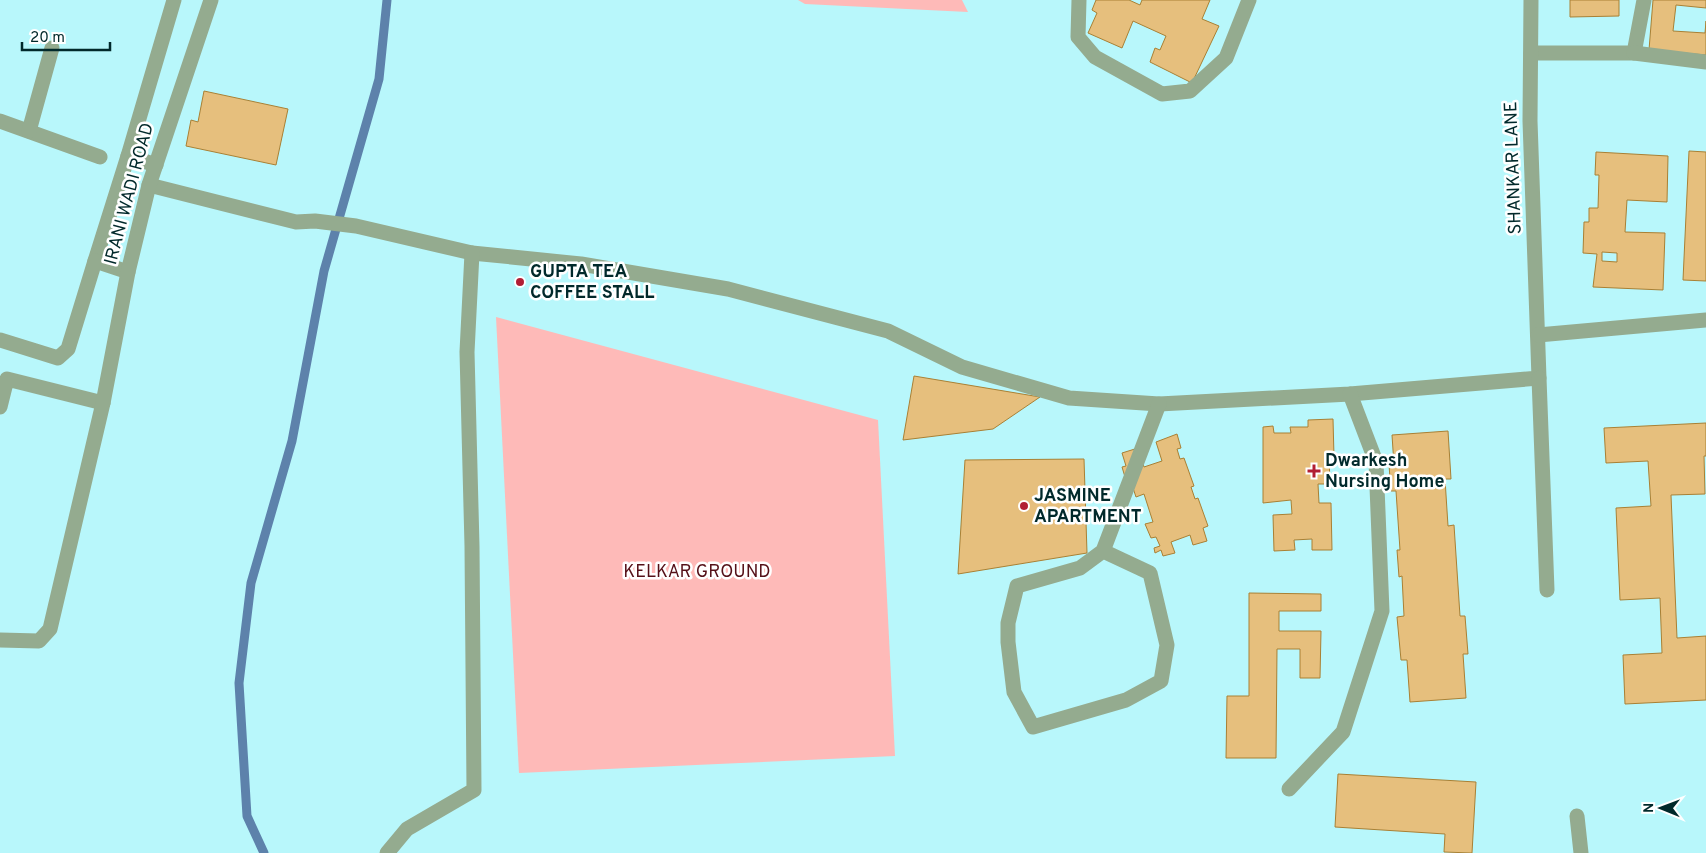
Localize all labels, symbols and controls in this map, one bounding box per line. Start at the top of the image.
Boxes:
scale bar [22,20,110,52]
text: 20 m [30,29,65,48]
street label: SHANKAR LANE [1500,101,1528,235]
street label: IRANI WADI ROAD [100,120,160,268]
place label: GUPTA TEA COFFEE STALL [530,261,654,305]
marker: GUPTA TEA COFFEE STALL [514,276,526,288]
place label: Dwarkesh Nursing Home [1325,450,1444,494]
marker: Dwarkesh Nursing Home [1307,464,1321,478]
place label: JASMINE APARTMENT [1034,485,1142,529]
marker: JASMINE APARTMENT [1018,500,1030,512]
park label: KELKAR GROUND [623,561,771,584]
north arrow [1636,783,1686,833]
text: N [1641,803,1658,813]

